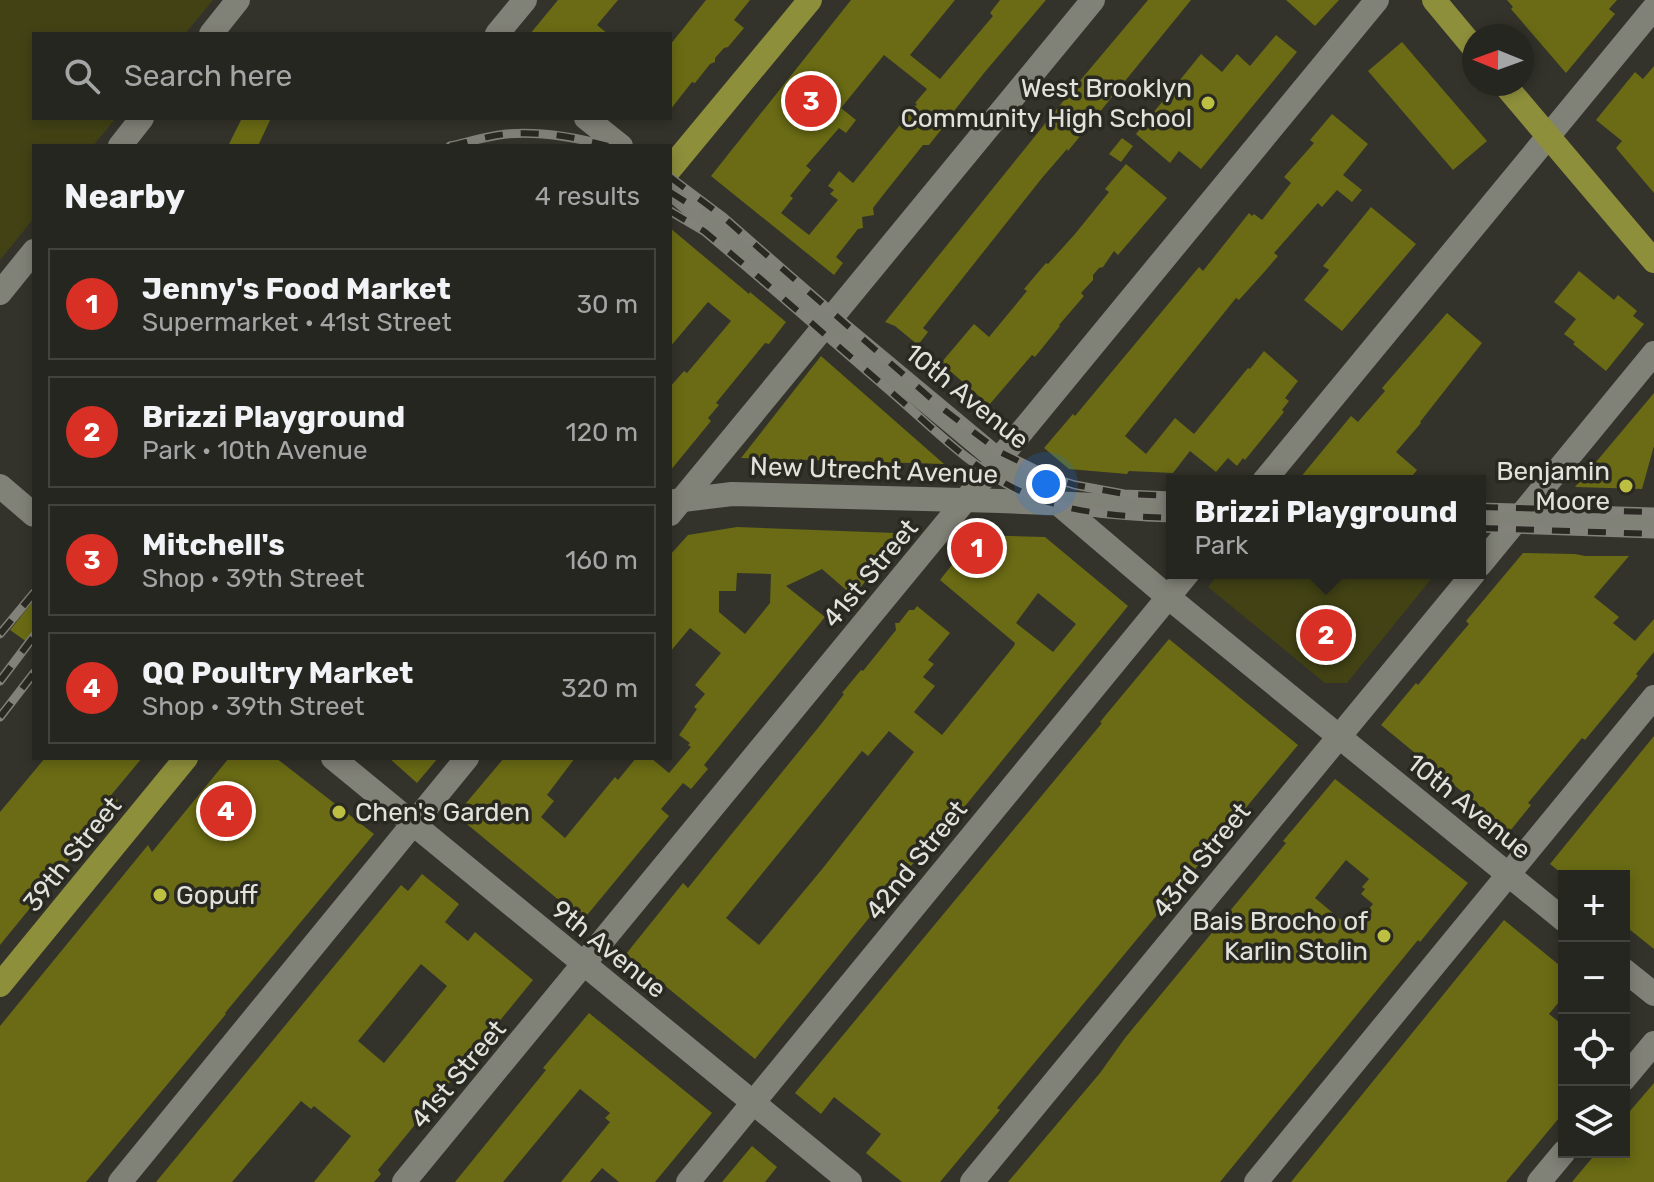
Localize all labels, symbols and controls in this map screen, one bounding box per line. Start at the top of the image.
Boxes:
north arrow [1462,24,1534,96]
search box [32,32,672,120]
icon: search [60,54,104,98]
text: Search here [124,58,292,94]
pin: 3 [785,71,837,131]
place label: West Brooklyn Community High School [901,73,1192,134]
marker: West Brooklyn Community High School [1199,94,1217,112]
text: Nearby [64,176,185,217]
text: 4 results [535,181,640,212]
text: Jenny's Food Market [142,271,451,307]
text: 1 [86,289,98,320]
text: 30 m [576,289,638,320]
text: Supermarket · 41st Street [142,307,452,338]
street label: 10th Avenue [898,337,1035,456]
text: Brizzi Playground [142,399,405,435]
text: 2 [84,417,100,448]
text: 120 m [566,417,638,448]
text: Park · 10th Avenue [142,435,368,466]
street label: New Utrecht Avenue [749,451,999,490]
place label: Benjamin Moore [1496,456,1610,517]
your location [1026,464,1066,504]
popup [1166,475,1486,579]
marker: Benjamin Moore [1617,477,1635,495]
text: Brizzi Playground [1194,494,1458,530]
street label: 41st Street [816,513,925,634]
pin: 1 [951,518,1003,578]
text: Mitchell's [142,527,285,563]
text: Park [1194,530,1249,561]
text: 3 [83,545,101,576]
text: 160 m [565,545,638,576]
text: Shop · 39th Street [142,563,364,594]
pin: 2 [1300,605,1352,665]
text: QQ Poultry Market [142,655,413,691]
text: 4 [83,673,101,704]
text: 320 m [561,673,638,704]
text: Shop · 39th Street [142,691,364,722]
street label: 10th Avenue [1400,747,1537,866]
pin: 4 [200,781,252,841]
street label: 39th Street [17,791,128,918]
street label: 42nd Street [859,795,974,926]
place label: Chen's Garden [355,797,530,828]
street label: 43rd Street [1146,797,1257,924]
marker: Chen's Garden [330,803,348,821]
map controls [1558,870,1630,1158]
button: + [1558,870,1630,942]
place label: Gopuff [176,880,258,911]
marker: Gopuff [151,886,169,904]
street label: 9th Avenue [545,894,672,1005]
place label: Bais Brocho of Karlin Stolin [1192,906,1368,967]
marker: Bais Brocho of Karlin Stolin [1375,927,1393,945]
button: − [1558,942,1630,1014]
street label: 41st Street [404,1014,513,1135]
button: locate [1558,1014,1630,1086]
button: layers [1558,1086,1630,1158]

